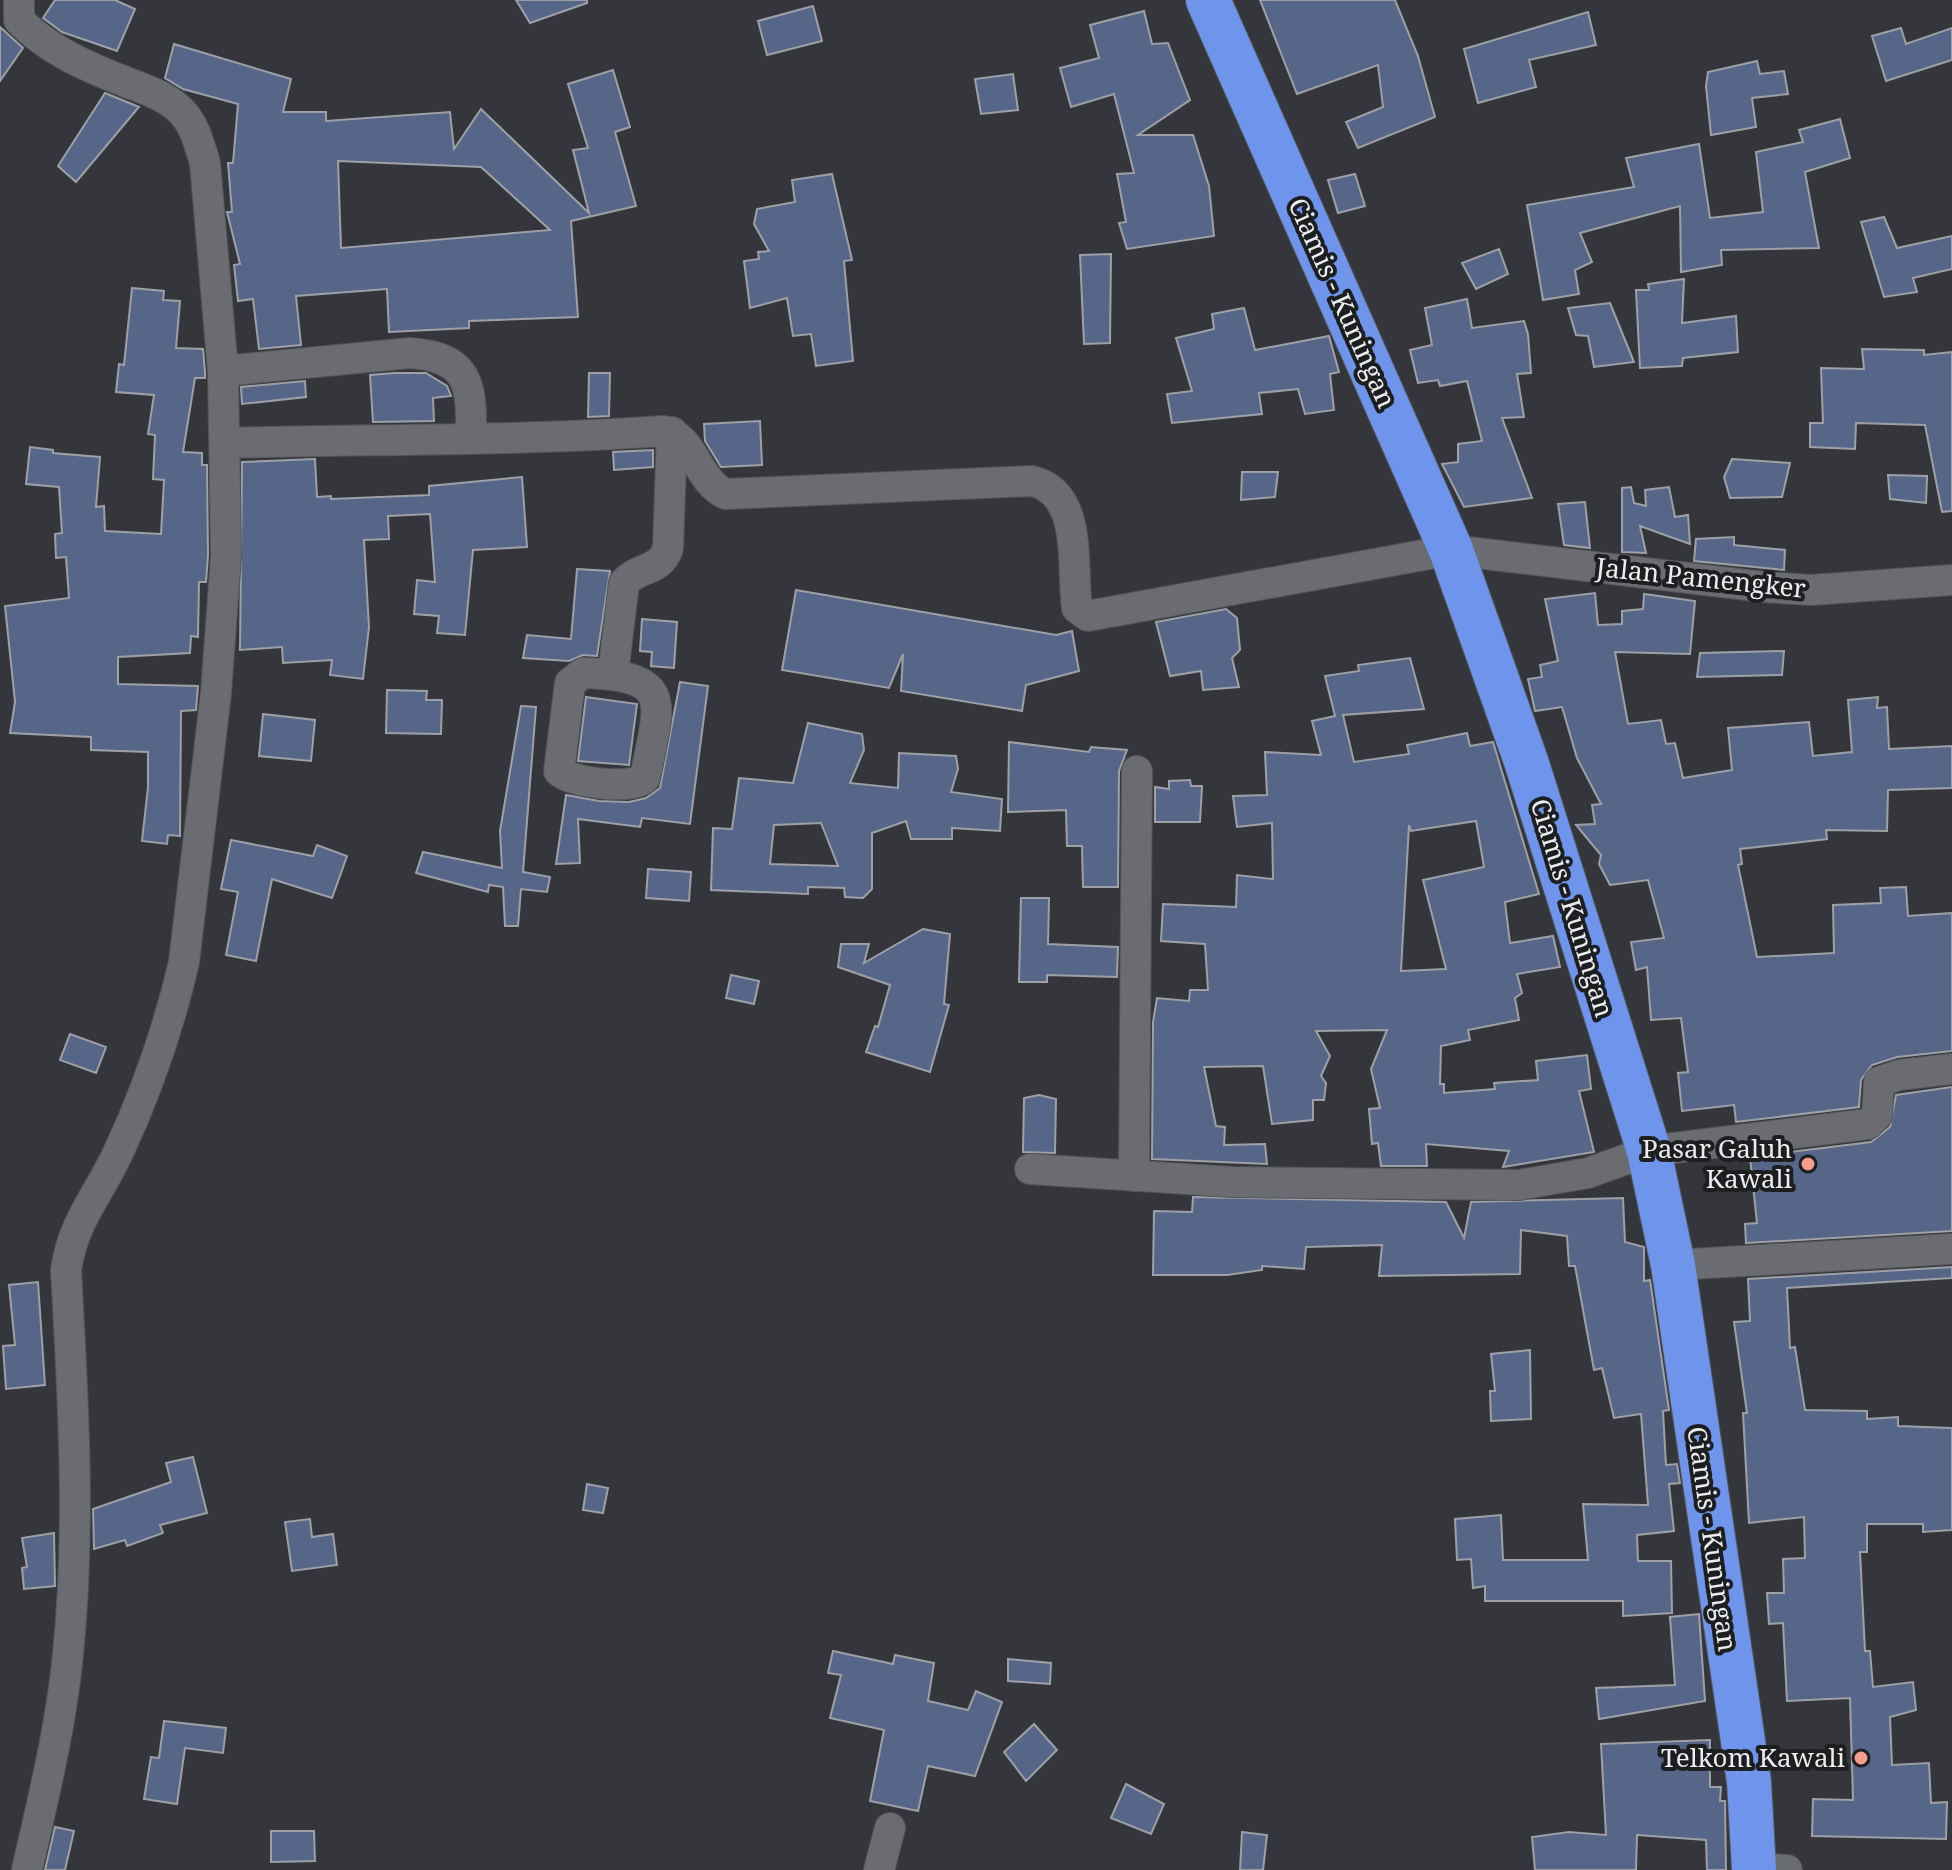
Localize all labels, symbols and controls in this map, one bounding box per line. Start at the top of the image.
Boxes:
street label: Ciamis - Kuningan [1280,192,1406,414]
street label: Jalan Pamengker [1594,548,1808,606]
street label: Ciamis - Kuningan [1523,794,1623,1022]
place label: Pasar Galuh Kawali [1642,1130,1792,1196]
marker: Pasar Galuh Kawali [1799,1155,1817,1173]
street label: Ciamis - Kuningan [1679,1424,1747,1654]
place label: Telkom Kawali [1661,1739,1845,1775]
marker: Telkom Kawali [1852,1749,1870,1767]

